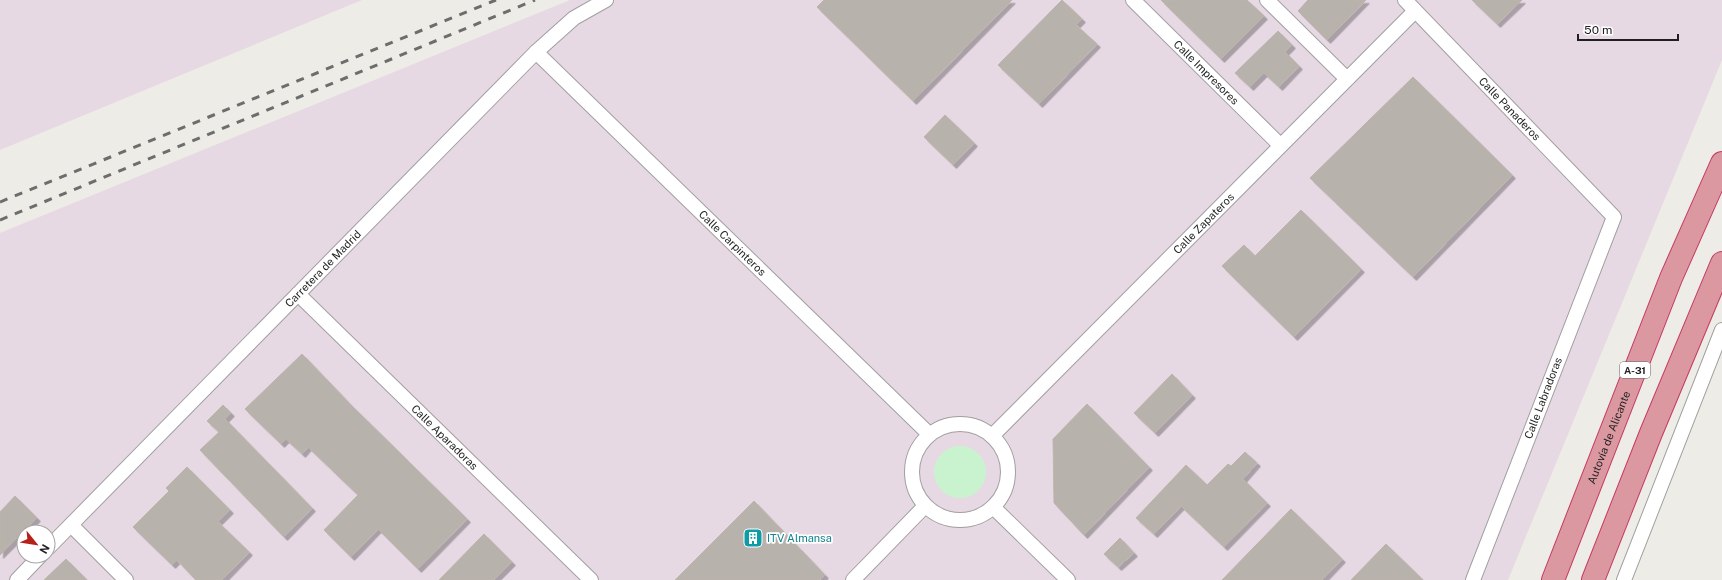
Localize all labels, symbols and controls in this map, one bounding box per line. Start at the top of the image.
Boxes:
scale bar [1578,16,1678,42]
text: 50 m [1584,23,1612,37]
street label: Calle Impresores [1171,38,1242,107]
street label: Calle Panaderos [1477,75,1543,143]
street label: Calle Zapateros [1171,190,1237,256]
street label: Calle Carpinteros [697,208,769,278]
street label: Carretera de Madrid [283,228,363,309]
street label: Calle Labradoras [1522,355,1564,440]
road number: A-31 [1620,362,1650,378]
street label: Autovía de Alicante [1585,389,1632,486]
street label: Calle Aparadoras [409,402,481,472]
north arrow [16,524,56,564]
building icon: ITV Almansa [742,527,764,549]
place label: ITV Almansa [767,532,832,544]
text: N [37,542,52,556]

